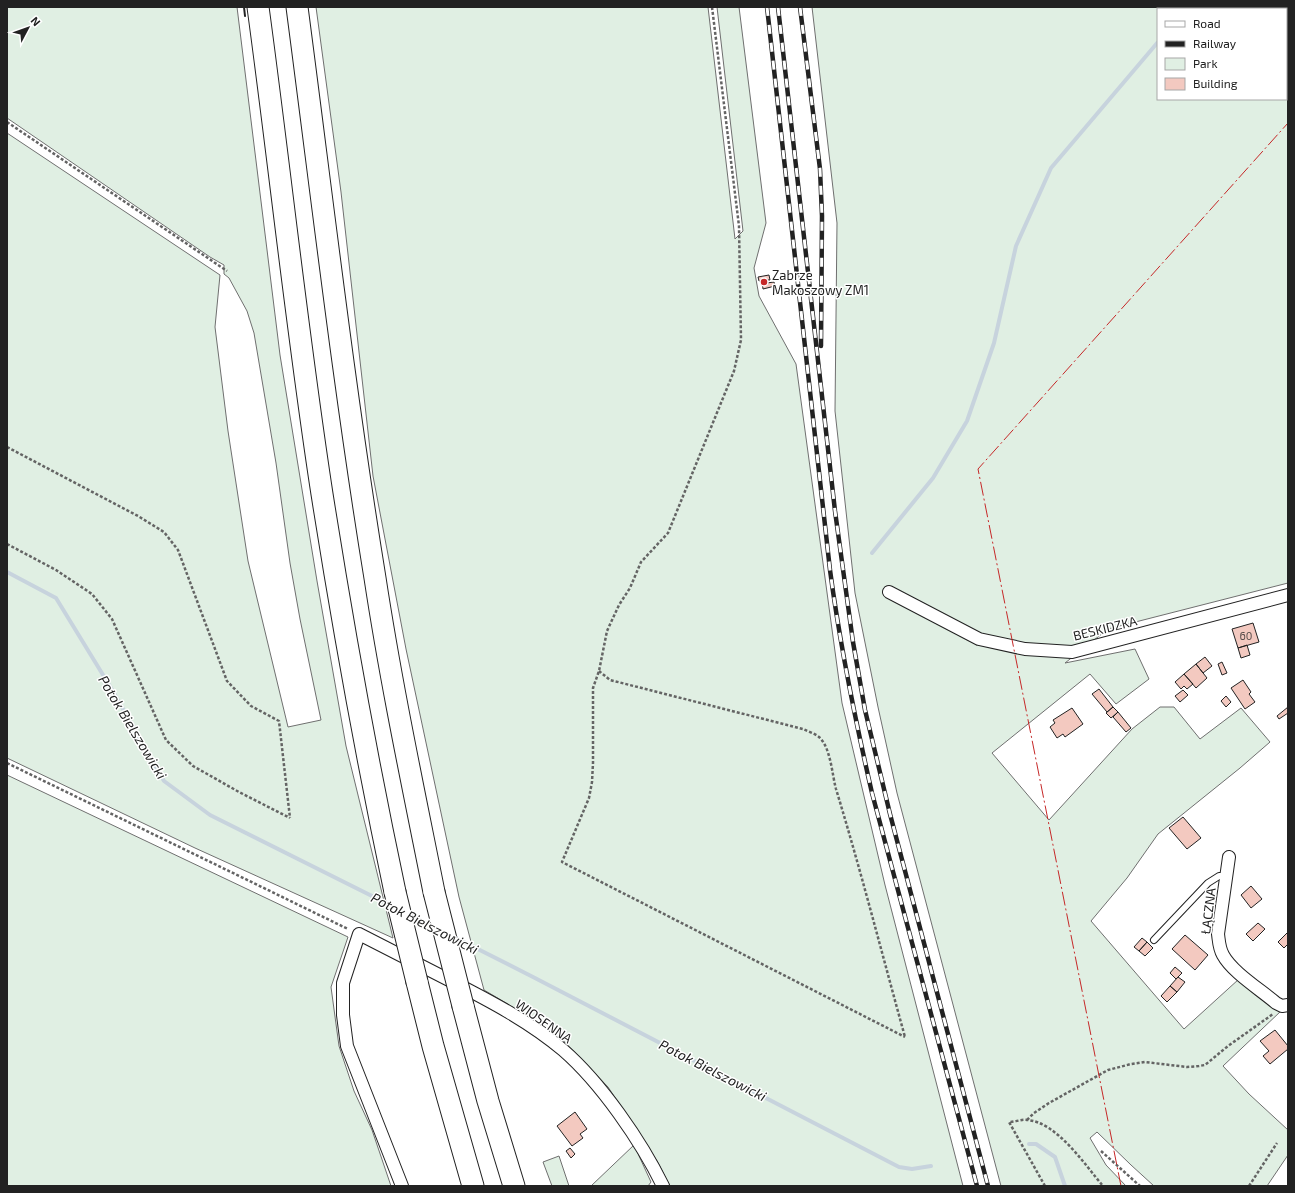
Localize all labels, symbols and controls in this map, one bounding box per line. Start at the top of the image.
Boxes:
north arrow [8,8,48,48]
legend [1157,8,1287,100]
text: N [28,14,43,28]
text: Road [1193,16,1221,30]
text: Railway [1193,36,1237,50]
text: Park [1193,56,1218,70]
text: Building [1193,76,1238,90]
place label: Zabrze Makoszowy ZM1 [772,267,869,298]
marker: Zabrze Makoszowy ZM1 [759,277,769,287]
street label: BESKIDZKA [1071,612,1139,644]
house number: 60 [1240,629,1252,642]
water label: Potok Bielszowicki [95,672,171,783]
street label: ŁĄCZNA [1197,887,1219,935]
water label: Potok Bielszowicki [368,889,482,958]
street label: WIOSENNA [513,996,575,1046]
water label: Potok Bielszowicki [656,1036,770,1105]

